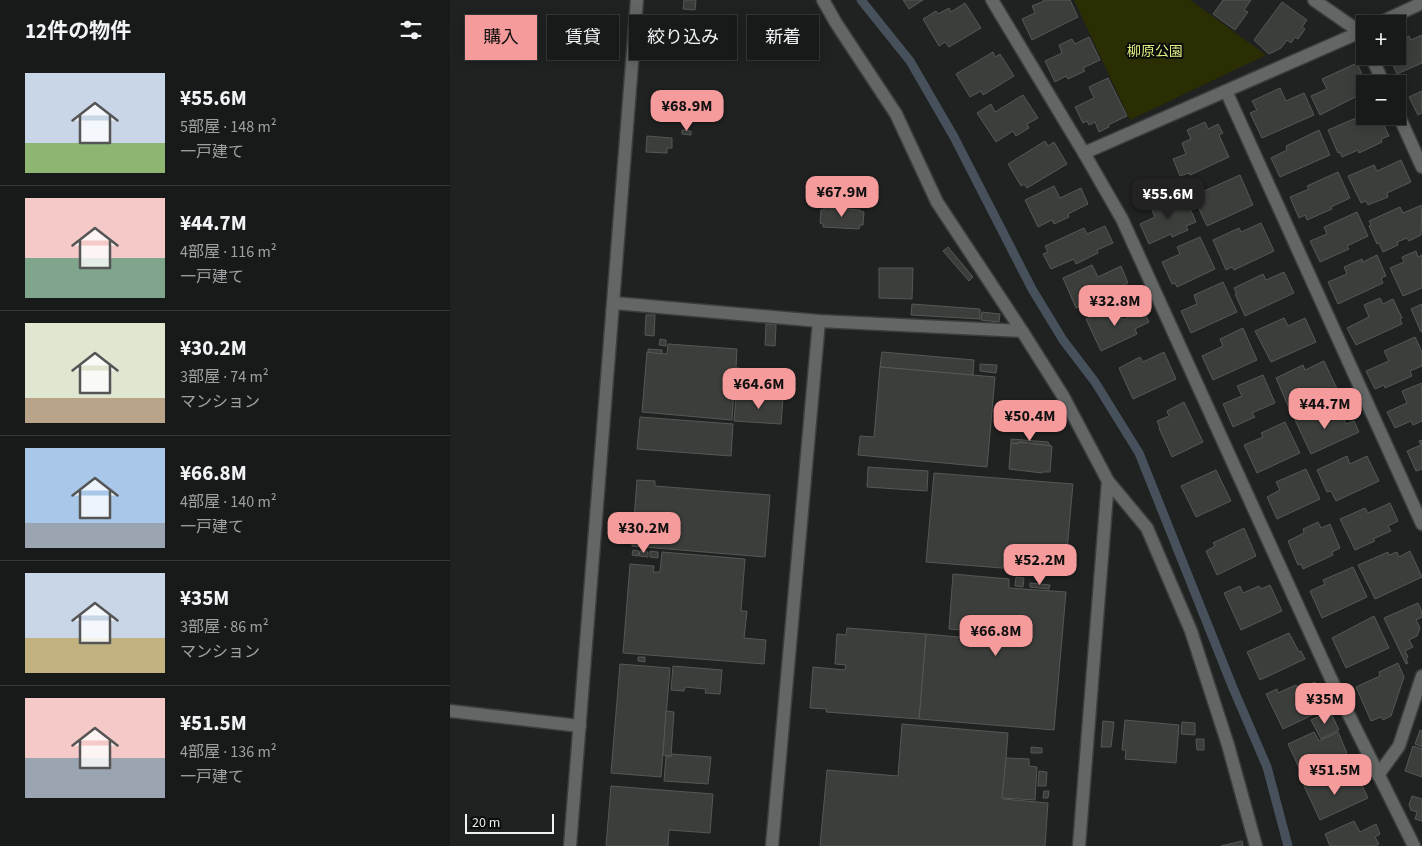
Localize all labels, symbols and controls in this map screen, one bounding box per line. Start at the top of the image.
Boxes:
chip: 購入 [465,15,537,60]
chip: 賃貸 [547,15,619,60]
chip: 絞り込み [629,15,737,60]
chip: 新着 [747,15,819,60]
map controls [1356,15,1406,125]
button: + [1356,15,1406,65]
text: 12件の物件 [25,16,131,46]
icon: filters [397,16,425,44]
park label: 柳原公園 [1127,42,1183,62]
button: − [1356,75,1406,125]
text: ¥55.6M [180,83,247,113]
pin: ¥68.9M [646,90,728,132]
icon: home [65,93,125,153]
text: ¥68.9M [662,95,712,117]
text: 5部屋 · 148 m² [180,116,277,138]
text: 一戸建て [180,141,244,163]
pin: ¥67.9M [801,176,883,218]
pin: ¥55.6M [1127,178,1209,220]
text: ¥67.9M [817,181,867,203]
text: ¥55.6M [1143,183,1193,205]
text: ¥44.7M [180,208,247,238]
icon: home [65,218,125,278]
text: 4部屋 · 116 m² [180,241,277,263]
text: 一戸建て [180,266,244,288]
pin: ¥32.8M [1074,284,1156,327]
text: ¥32.8M [1090,290,1140,312]
text: ¥30.2M [180,333,247,363]
icon: home [65,343,125,403]
text: 3部屋 · 74 m² [180,366,269,388]
pin: ¥64.6M [718,368,800,410]
text: ¥64.6M [734,373,784,395]
pin: ¥44.7M [1284,388,1366,430]
text: マンション [180,391,260,413]
text: ¥44.7M [1300,393,1350,415]
pin: ¥50.4M [989,400,1071,442]
text: ¥50.4M [1005,405,1055,427]
text: ¥66.8M [180,458,247,488]
icon: home [65,468,125,528]
text: 4部屋 · 140 m² [180,491,277,513]
pin: ¥30.2M [603,512,685,554]
text: 一戸建て [180,516,244,538]
text: ¥30.2M [619,517,669,539]
pin: ¥52.2M [999,544,1081,586]
text: ¥52.2M [1015,549,1065,571]
text: ¥35M [180,583,229,613]
icon: home [65,593,125,653]
pin: ¥66.8M [955,614,1037,657]
text: 3部屋 · 86 m² [180,616,269,638]
text: ¥66.8M [971,620,1021,642]
text: マンション [180,641,260,663]
pin: ¥35M [1295,682,1355,725]
text: ¥35M [1306,688,1344,710]
text: ¥51.5M [180,708,247,738]
icon: home [65,718,125,778]
text: 4部屋 · 136 m² [180,741,277,763]
pin: ¥51.5M [1294,754,1376,796]
text: ¥51.5M [1310,759,1360,781]
text: 一戸建て [180,766,244,788]
scale bar [465,811,554,834]
text: 20 m [472,813,500,833]

